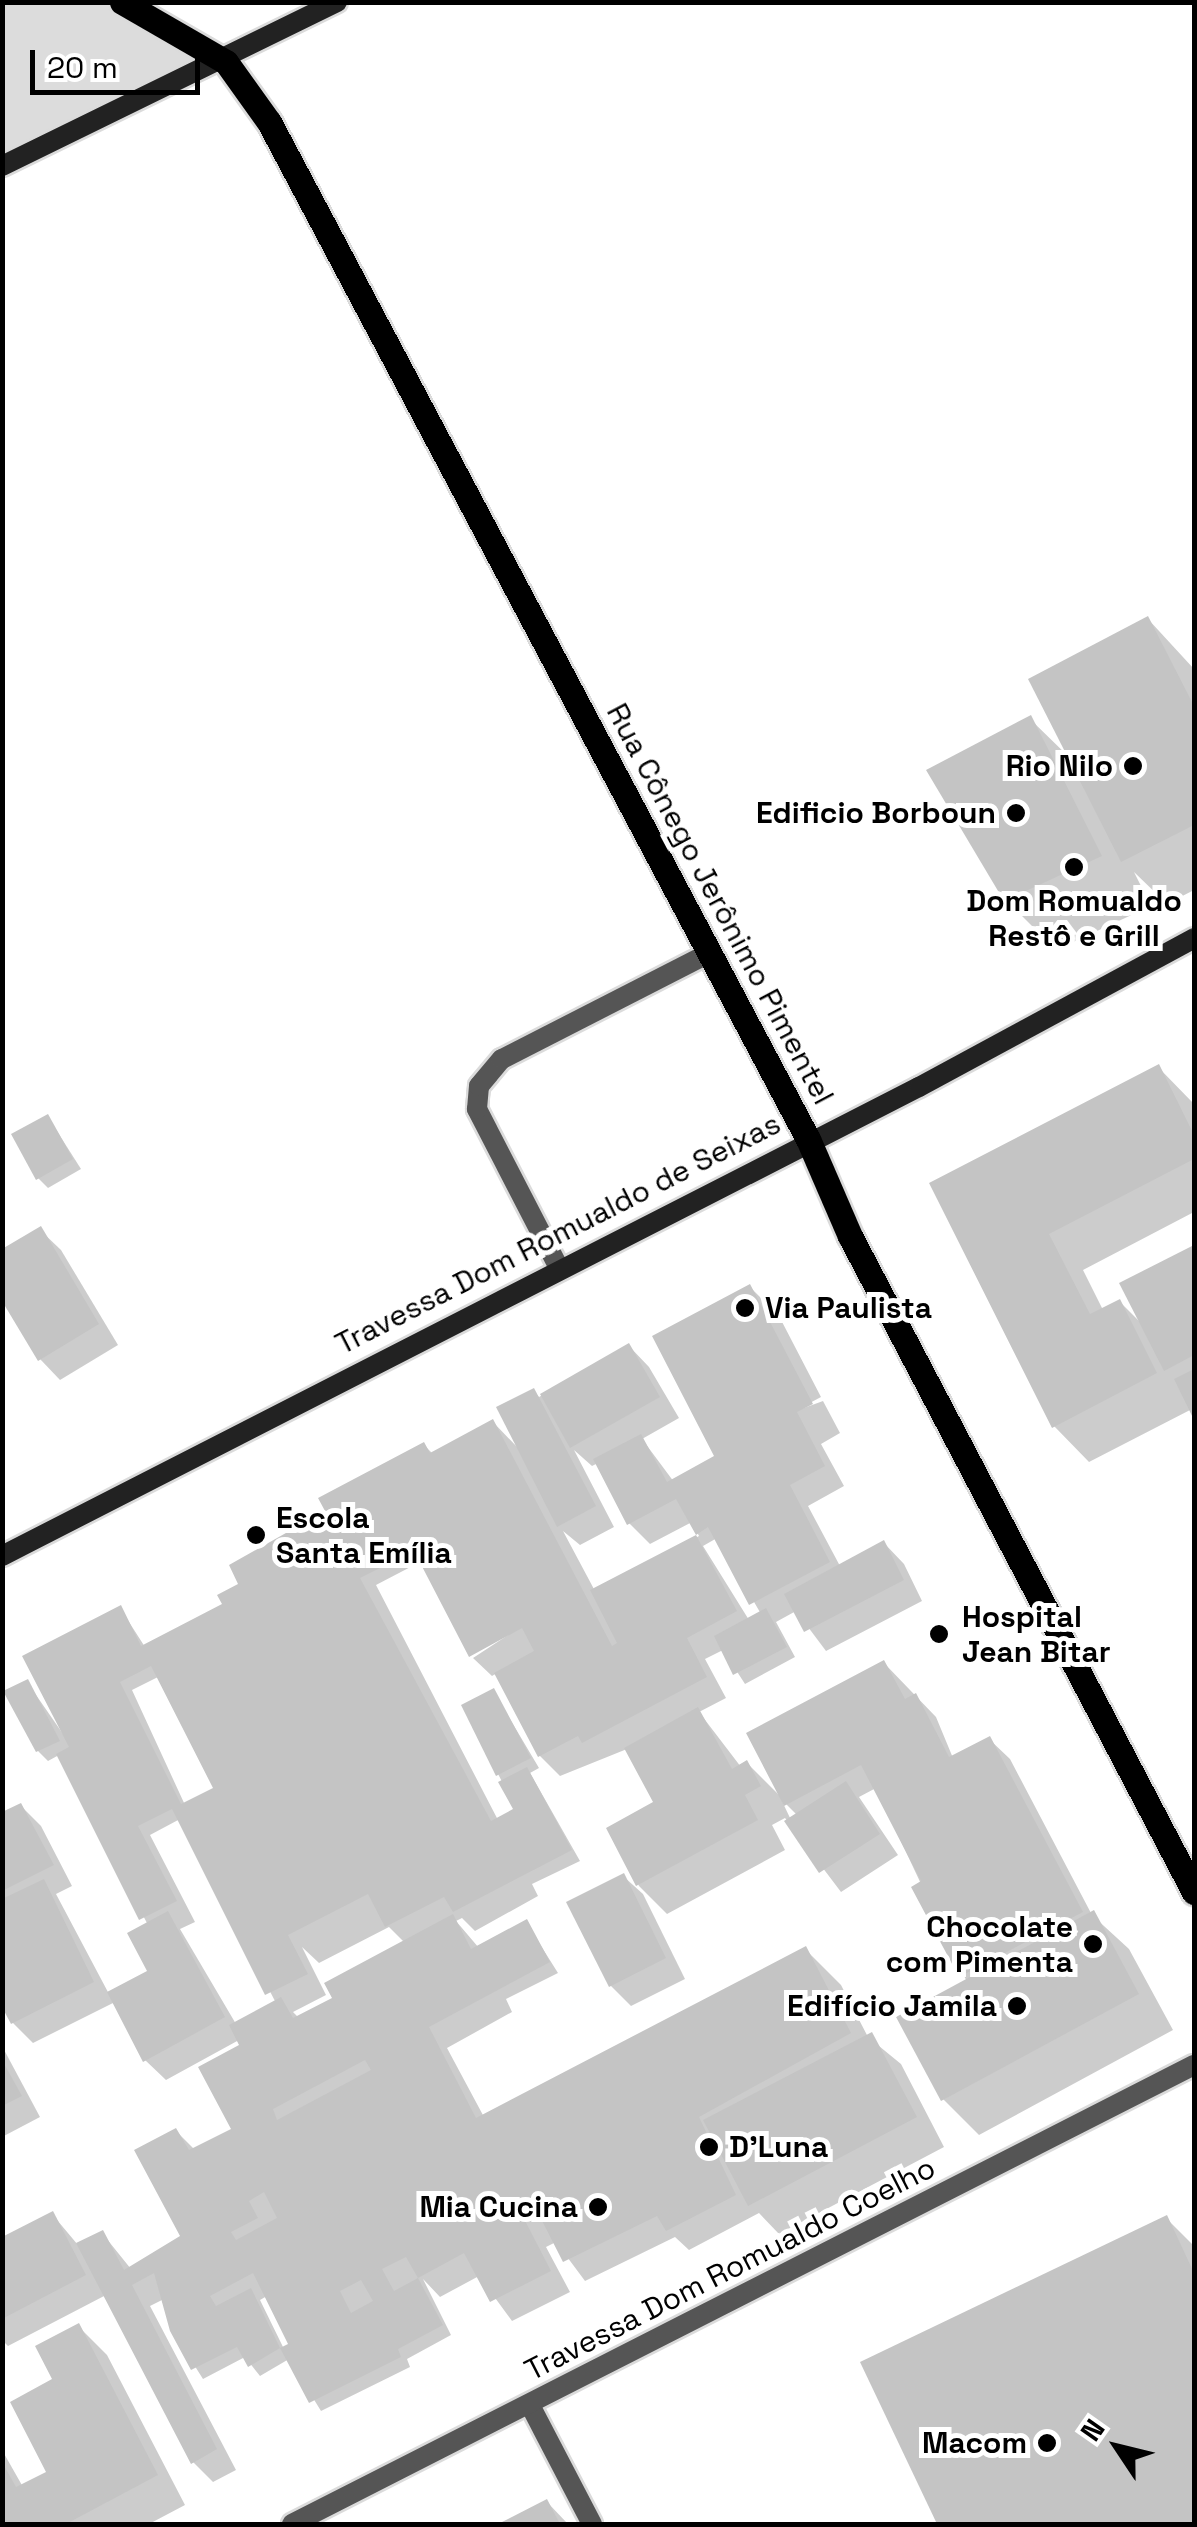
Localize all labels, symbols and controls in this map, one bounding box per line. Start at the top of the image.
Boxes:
scale bar [35,30,205,92]
text: 20 m [47,48,118,87]
street label: Rua Cônego Jerônimo Pimentel [599,697,841,1111]
place label: Rio Nilo [1006,748,1113,784]
marker: Rio Nilo [1122,755,1144,777]
place label: Edificio Borboun [756,795,996,831]
marker: Edificio Borboun [1005,802,1027,824]
marker: Dom Romualdo Restô e Grill [1063,856,1085,878]
place label: Dom Romualdo Restô e Grill [966,883,1182,954]
street label: Travessa Dom Romualdo de Seixas [330,1106,786,1362]
place label: Via Paulista [765,1290,932,1326]
marker: Via Paulista [734,1297,756,1319]
place label: Escola Santa Emília [276,1500,452,1570]
marker: Escola Santa Emília [245,1524,267,1546]
place label: Hospital Jean Bitar [962,1599,1111,1670]
marker: Hospital Jean Bitar [926,1621,952,1647]
place label: Chocolate com Pimenta [886,1909,1073,1980]
marker: Chocolate com Pimenta [1082,1933,1104,1955]
place label: Edifício Jamila [787,1988,997,2024]
marker: Edifício Jamila [1006,1995,1028,2017]
place label: D'Luna [729,2129,828,2165]
marker: D'Luna [698,2136,720,2158]
street label: Travessa Dom Romualdo Coelho [519,2150,941,2388]
place label: Mia Cucina [419,2189,578,2225]
marker: Mia Cucina [587,2196,609,2218]
north arrow [1067,2397,1167,2497]
text: N [1072,2412,1113,2448]
place label: Macom [922,2425,1027,2461]
marker: Macom [1036,2432,1058,2454]

